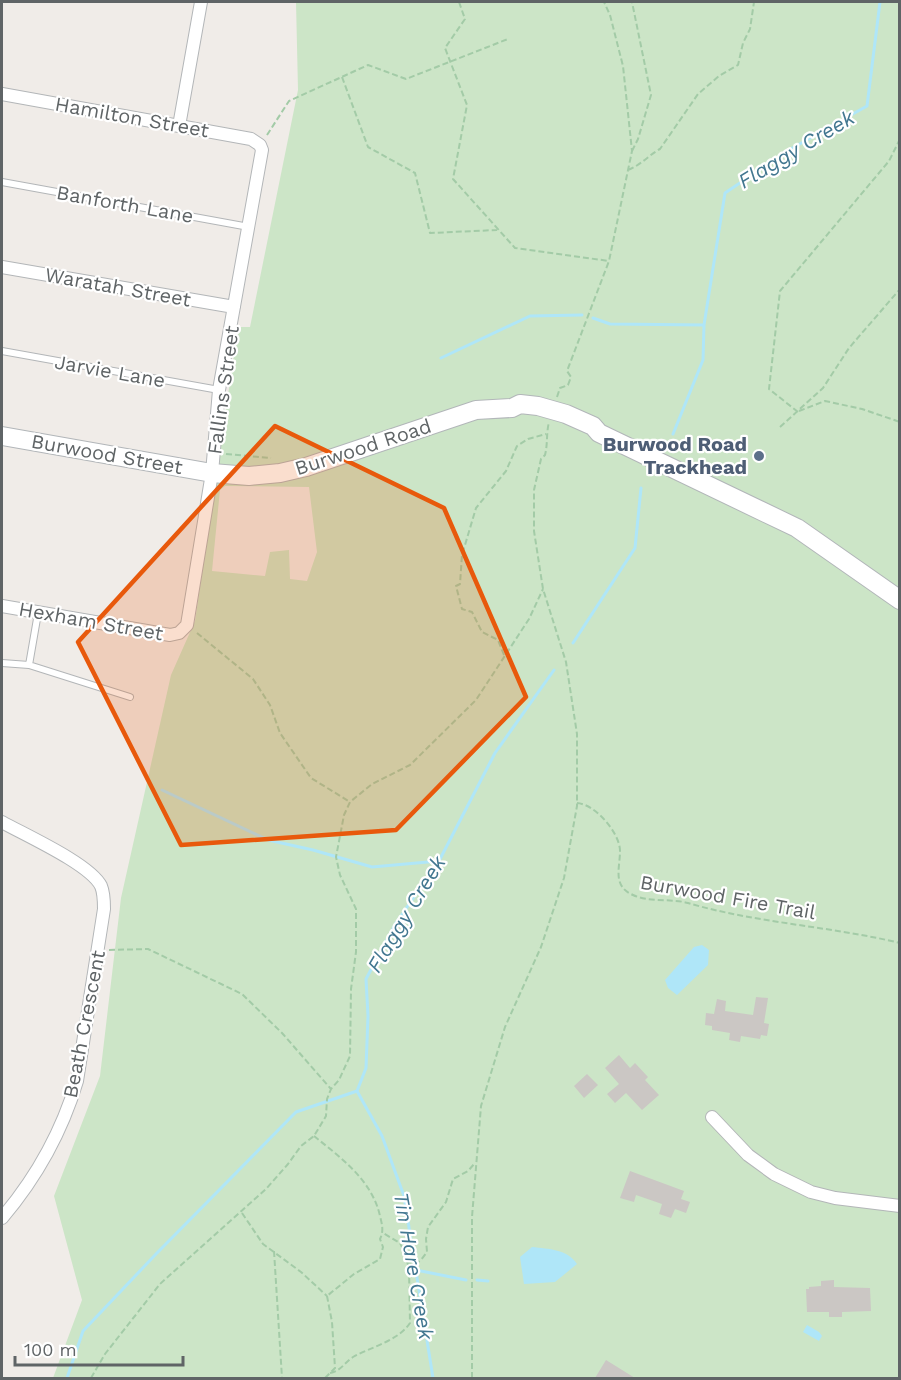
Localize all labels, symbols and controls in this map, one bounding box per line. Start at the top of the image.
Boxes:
street label: Hamilton Street [53,92,211,142]
water label: Flaggy Creek [733,104,859,194]
street label: Banforth Lane [55,180,195,228]
street label: Waratah Street [43,262,193,312]
street label: Fallins Street [202,323,244,456]
street label: Jarvie Lane [53,349,167,393]
street label: Burwood Road [292,414,434,480]
street label: Burwood Street [29,429,185,479]
place label: Burwood Road Trackhead [603,432,747,479]
marker: Burwood Road Trackhead [752,449,766,463]
street label: Hexham Street [17,596,166,646]
water label: Flaggy Creek [361,851,451,977]
street label: Burwood Fire Trail [638,870,818,924]
street label: Beath Crescent [58,947,110,1100]
water label: Tin Hare Creek [389,1190,439,1342]
scale bar [15,1329,183,1367]
text: 100 m [24,1339,77,1360]

